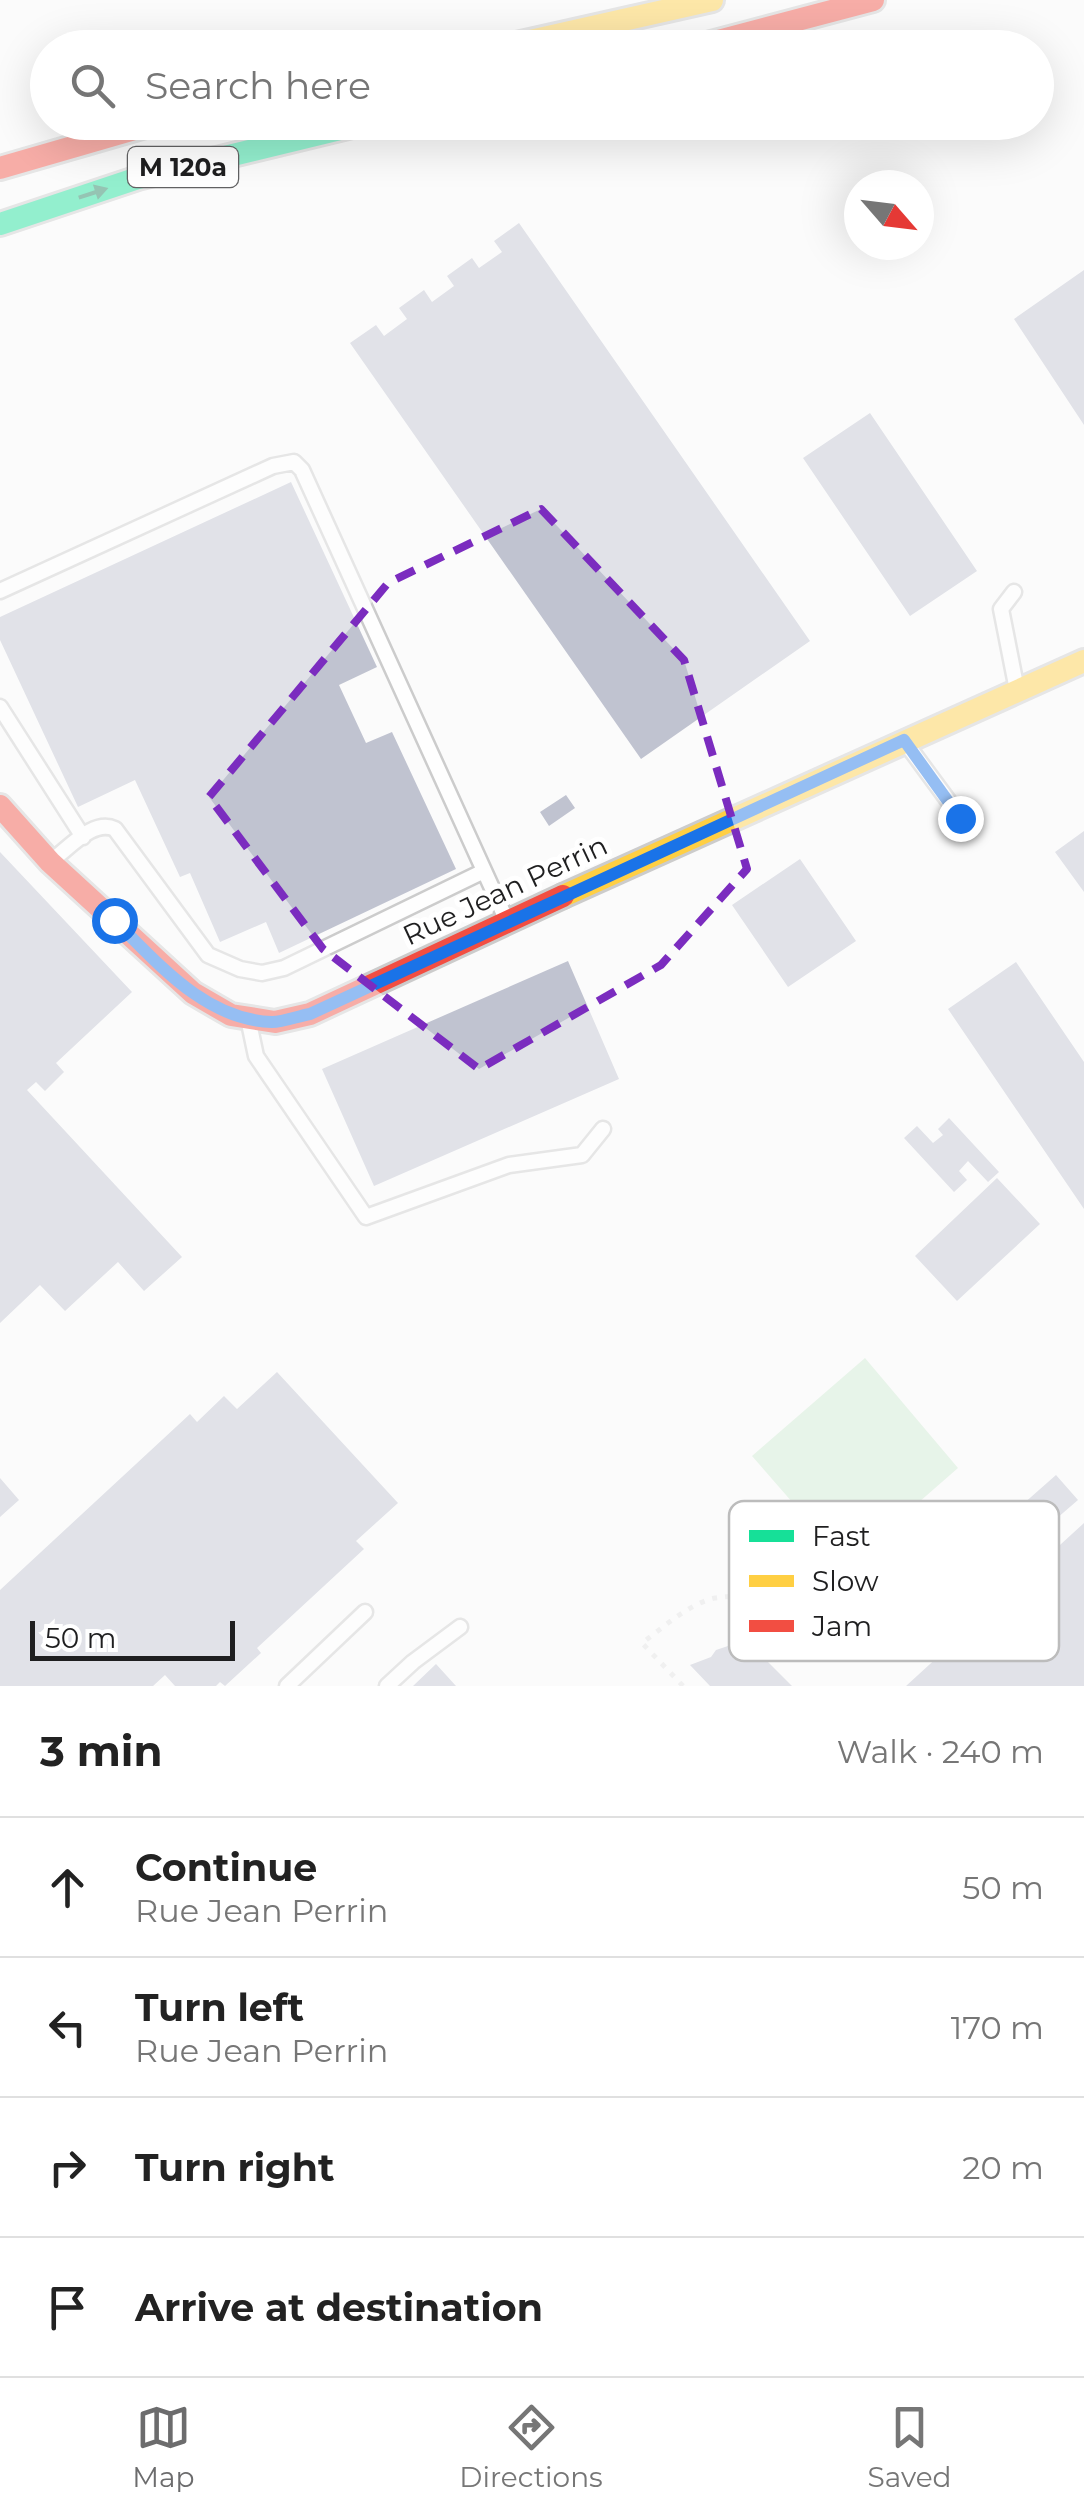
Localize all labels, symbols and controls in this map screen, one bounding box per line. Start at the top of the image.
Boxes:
search box [30,30,1054,140]
icon: search [65,58,120,113]
text: Search here [145,62,371,109]
road number: M 120a [128,147,238,187]
north arrow [844,170,934,260]
one-way arrow [78,185,108,200]
route end [938,796,984,842]
street label: Rue Jean Perrin [397,828,613,952]
route start [92,898,138,944]
legend [729,1501,1059,1661]
text: Fast [812,1519,871,1553]
text: Slow [812,1564,879,1598]
text: Jam [811,1609,872,1643]
scale bar [30,1616,235,1660]
text: 50 m [45,1621,116,1655]
text: 3 min [40,1725,162,1777]
text: Walk · 240 m [837,1732,1044,1771]
text: Continue [135,1844,317,1891]
icon: ahead [40,1860,95,1915]
text: 50 m [962,1868,1044,1907]
text: Rue Jean Perrin [135,1891,388,1930]
text: Turn left [135,1984,304,2031]
icon: left [40,2000,95,2055]
text: 170 m [951,2008,1044,2047]
text: Rue Jean Perrin [135,2031,388,2070]
icon: right [40,2140,95,2195]
text: Turn right [135,2144,334,2191]
text: 20 m [962,2148,1044,2187]
icon: arrive [40,2280,95,2335]
text: Arrive at destination [135,2284,543,2331]
tab: Map [132,2400,195,2494]
tab: Directions [459,2400,603,2494]
tab: Saved [867,2400,952,2494]

